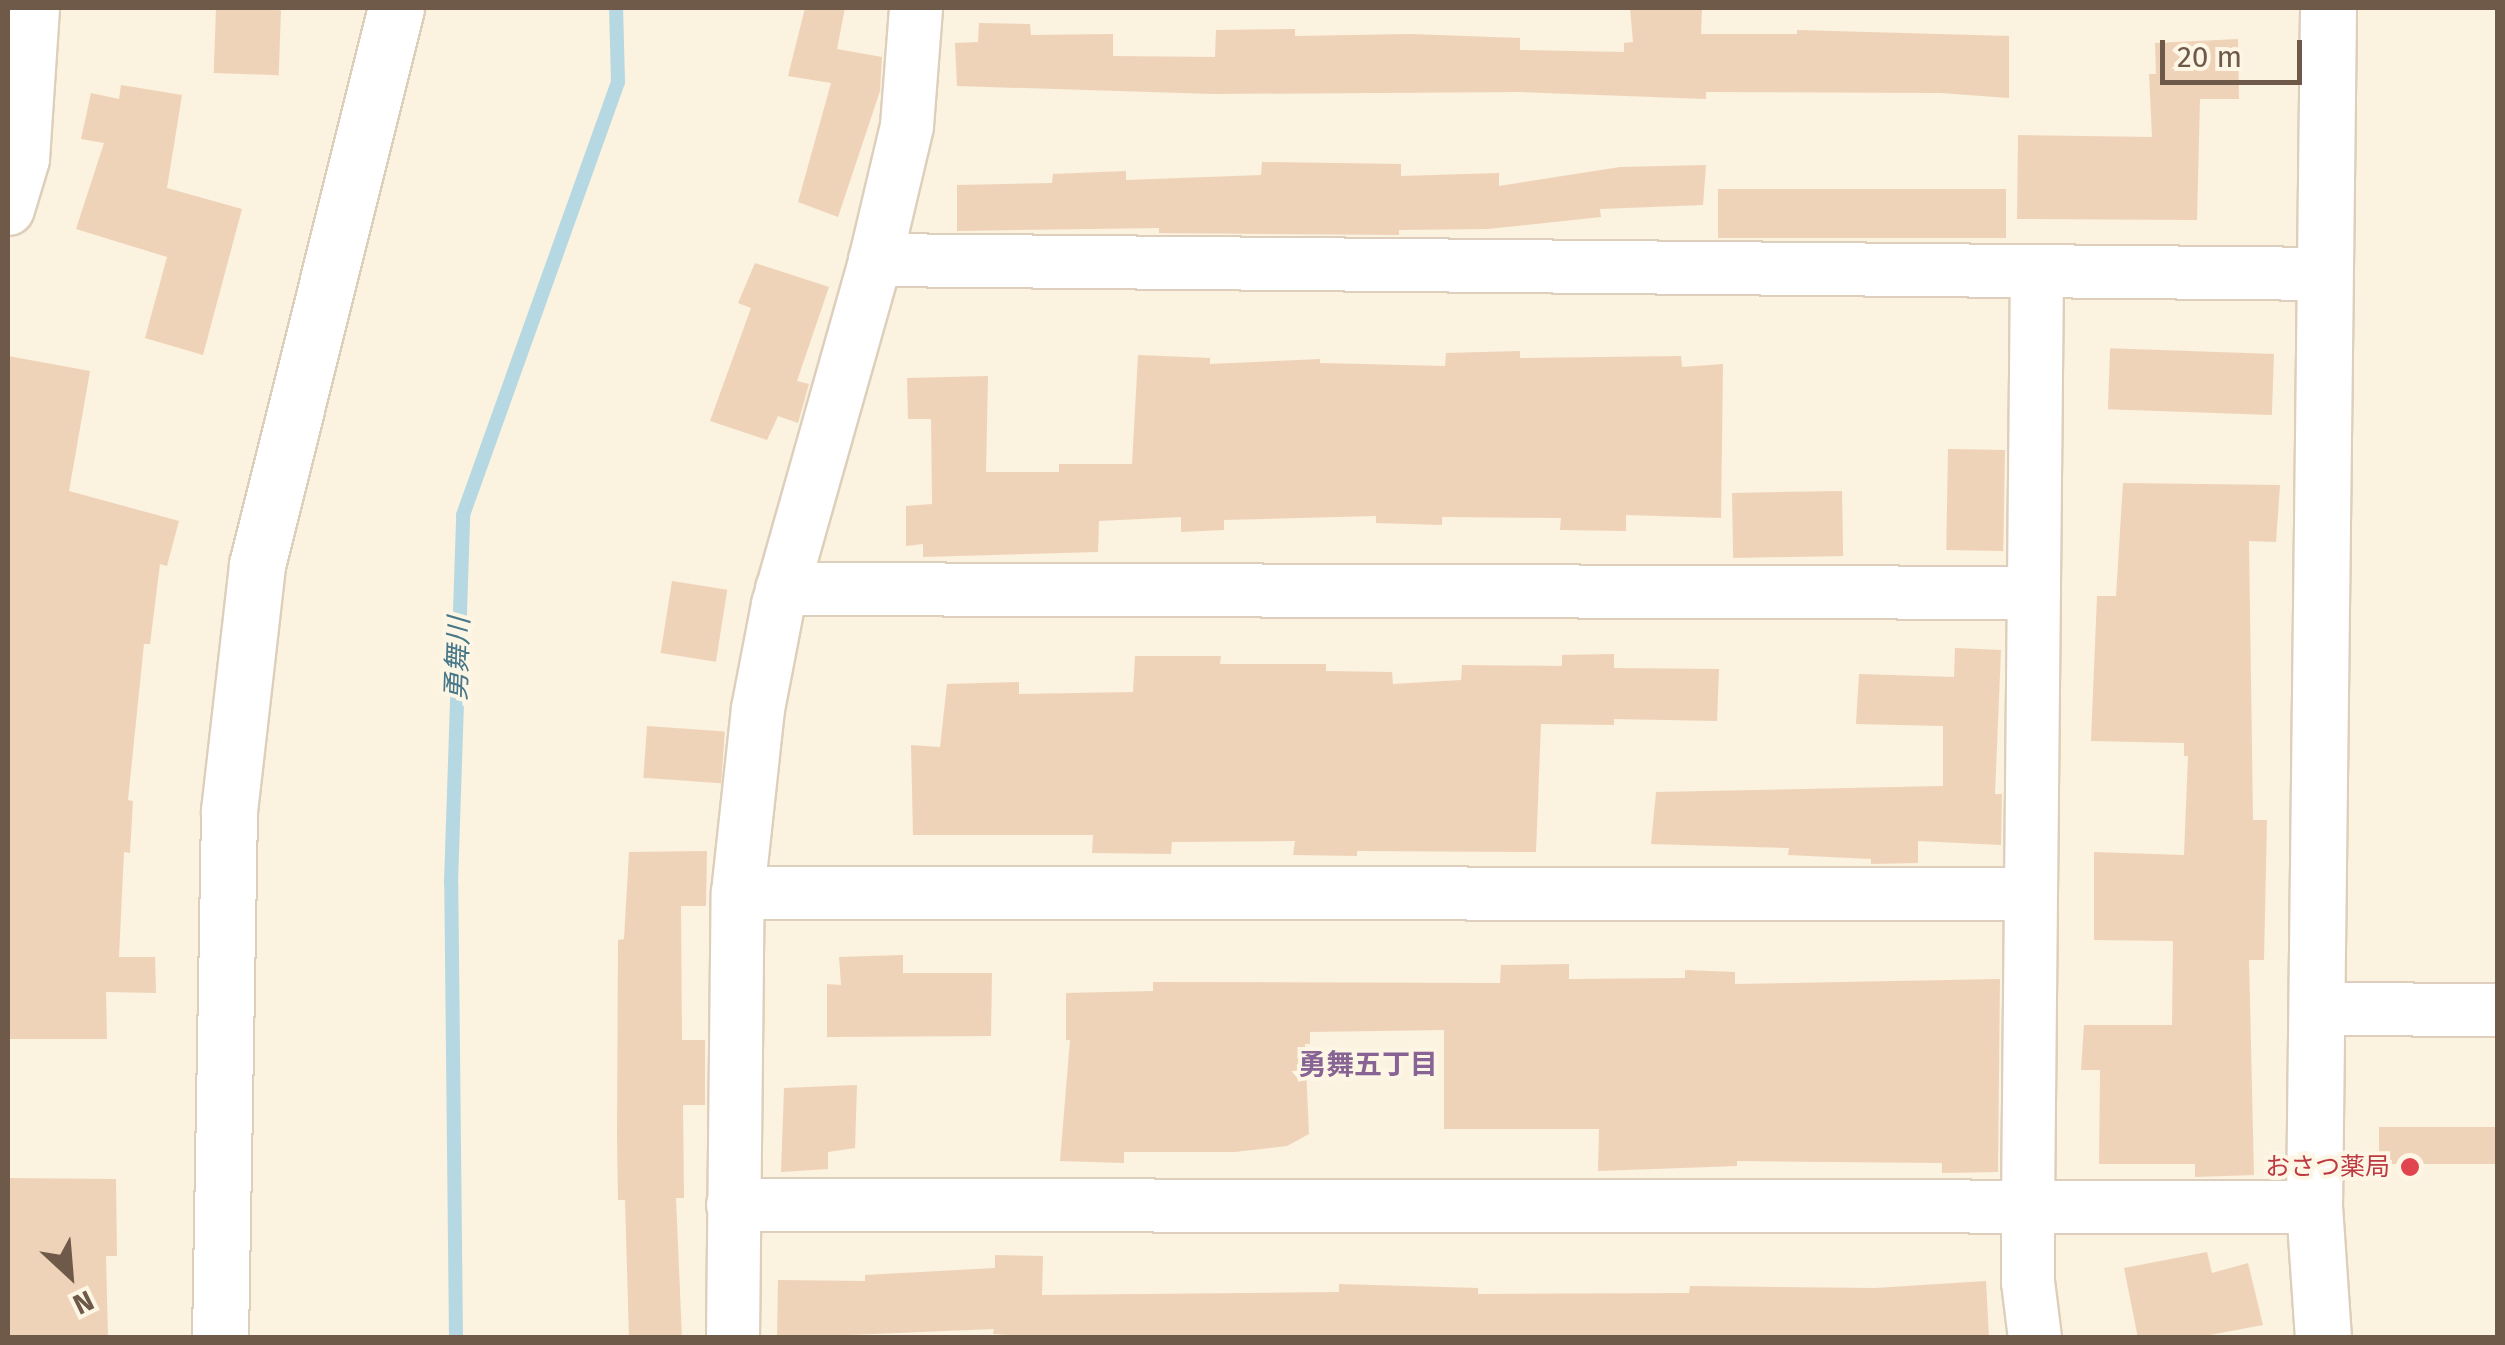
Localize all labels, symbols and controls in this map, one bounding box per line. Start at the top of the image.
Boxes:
scale bar [2165,20,2308,82]
text: 20 m [2177,39,2242,75]
water label: 勇舞川 [440,616,476,702]
district label: 勇舞五丁目 [1298,1048,1438,1082]
place label: おさつ薬局 [2265,1152,2390,1182]
marker: おさつ薬局 [2399,1156,2421,1178]
north arrow [20,1225,120,1325]
text: N [68,1284,99,1321]

